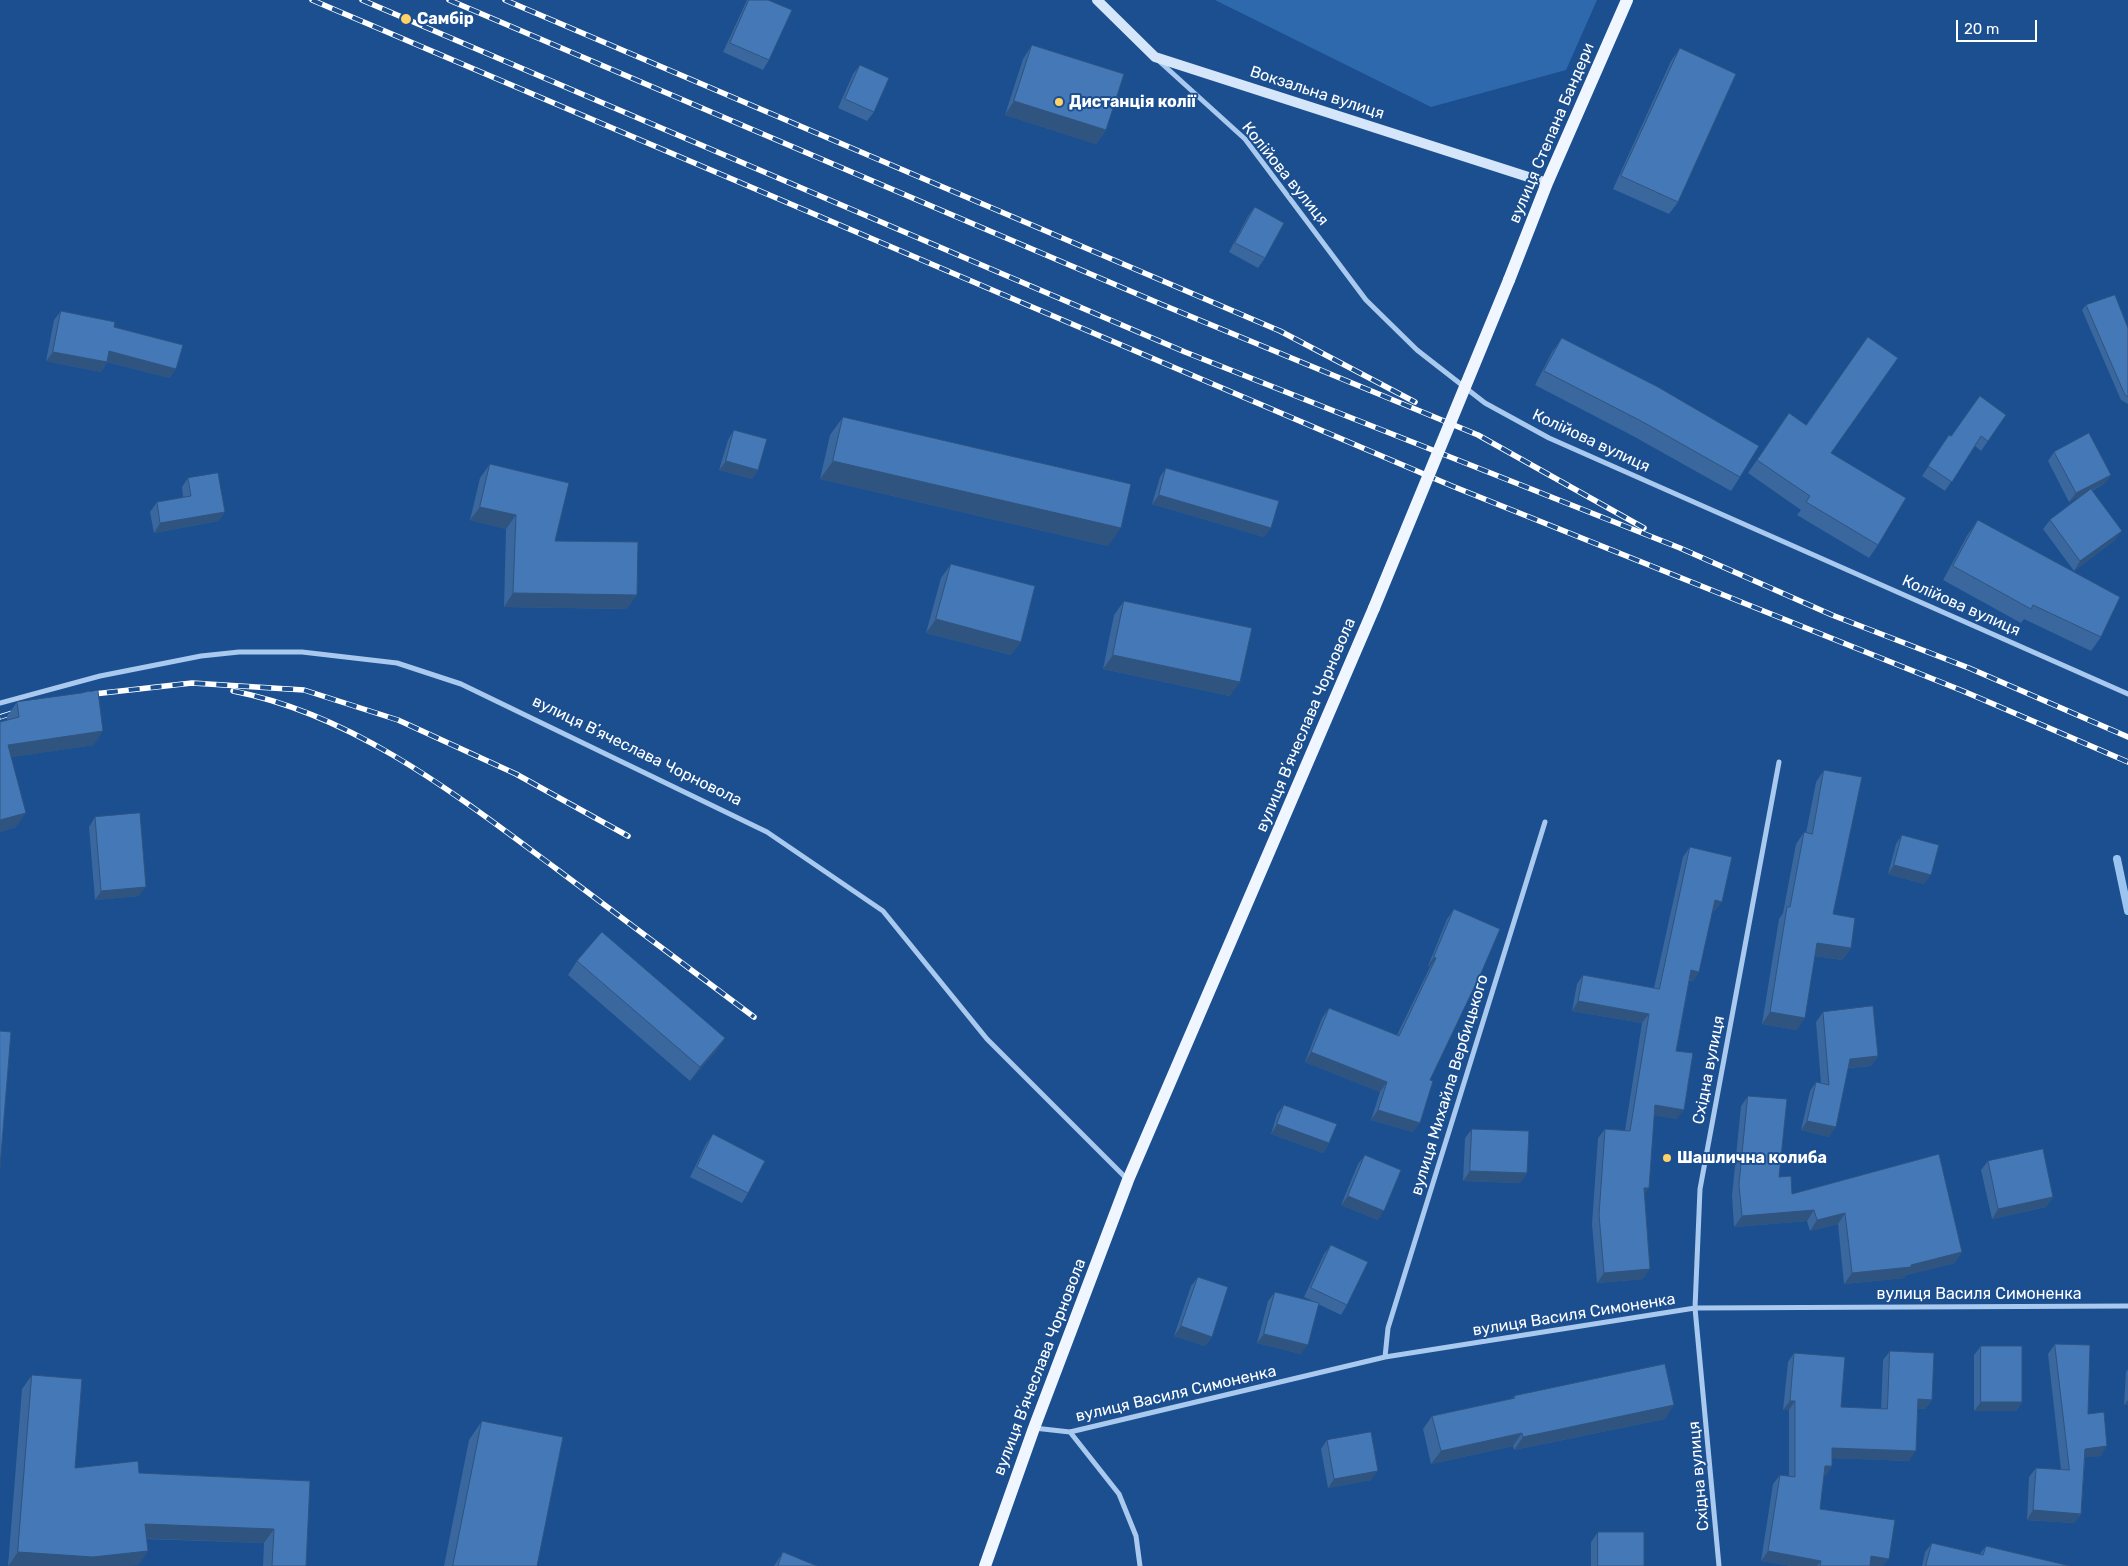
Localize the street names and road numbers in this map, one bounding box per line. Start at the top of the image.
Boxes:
street label: вулиця Степана Бандери [1505,40,1599,226]
street label: Вокзальна вулиця [1247,62,1387,124]
street label: Колійова вулиця [1237,118,1333,230]
street label: Колійова вулиця [1529,405,1653,477]
street label: Колійова вулиця [1899,571,2023,641]
street label: вулиця Вʼячеслава Чорновола [1252,615,1360,835]
street label: вулиця Вʼячеслава Чорновола [529,692,745,810]
street label: вулиця Михайла Вербицького [1407,972,1493,1198]
street label: Східна вулиця [1689,1014,1729,1126]
street label: вулиця Вʼячеслава Чорновола [990,1256,1090,1478]
street label: вулиця Василя Симоненка [1876,1284,2082,1304]
street label: вулиця Василя Симоненка [1471,1289,1677,1341]
street label: вулиця Василя Симоненка [1074,1362,1278,1426]
street label: Східна вулиця [1685,1420,1713,1532]

